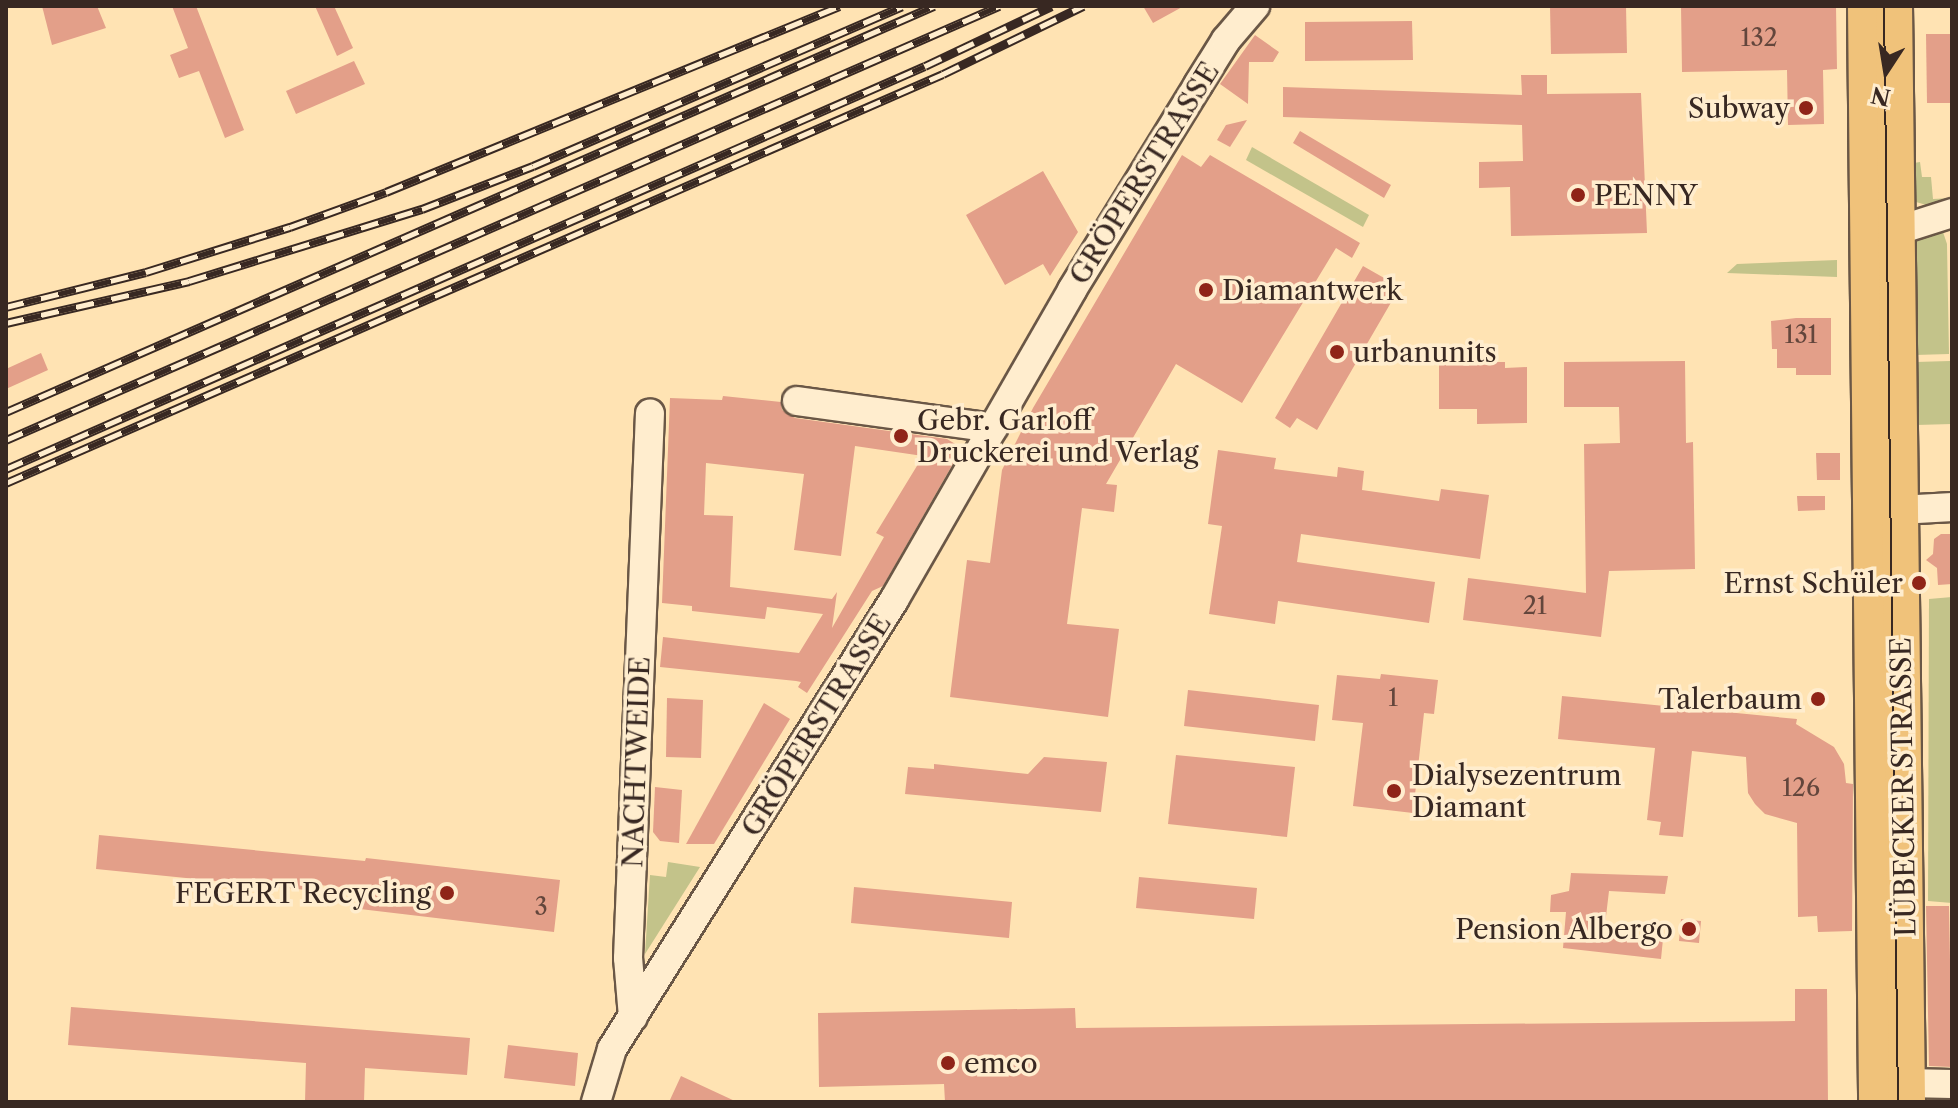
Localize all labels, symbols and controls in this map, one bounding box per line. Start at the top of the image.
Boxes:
house number: 132 [1740,24,1778,52]
north arrow [1846,32,1926,112]
street label: GRÖPERSTRASSE [1062,56,1226,290]
text: N [1869,81,1893,111]
place label: Subway [1688,91,1790,125]
marker: Subway [1797,99,1815,117]
place label: PENNY [1594,178,1698,212]
marker: PENNY [1569,186,1587,204]
place label: Diamantwerk [1222,273,1402,307]
marker: Diamantwerk [1197,281,1215,299]
house number: 131 [1784,321,1818,349]
place label: urbanunits [1353,335,1497,369]
marker: urbanunits [1328,343,1346,361]
place label: Gebr. Garloff Druckerei und Verlag [917,403,1200,469]
marker: Gebr. Garloff Druckerei und Verlag [892,427,910,445]
place label: Ernst Schüler [1723,566,1903,600]
marker: Ernst Schüler [1910,574,1928,592]
house number: 21 [1523,592,1547,620]
street label: GRÖPERSTRASSE [734,608,898,842]
street label: LÜBECKER STRASSE [1884,636,1922,938]
street label: NACHTWEIDE [616,656,656,868]
place label: Talerbaum [1658,682,1802,716]
house number: 1 [1388,684,1398,712]
marker: Talerbaum [1809,690,1827,708]
place label: Dialysezentrum Diamant [1412,758,1622,824]
house number: 126 [1782,774,1820,802]
marker: Dialysezentrum Diamant [1383,780,1405,802]
place label: FEGERT Recycling [174,876,431,910]
marker: FEGERT Recycling [438,884,456,902]
house number: 3 [534,893,548,921]
place label: Pension Albergo [1454,912,1673,946]
marker: Pension Albergo [1680,920,1698,938]
place label: emco [964,1046,1038,1080]
marker: emco [939,1054,957,1072]

